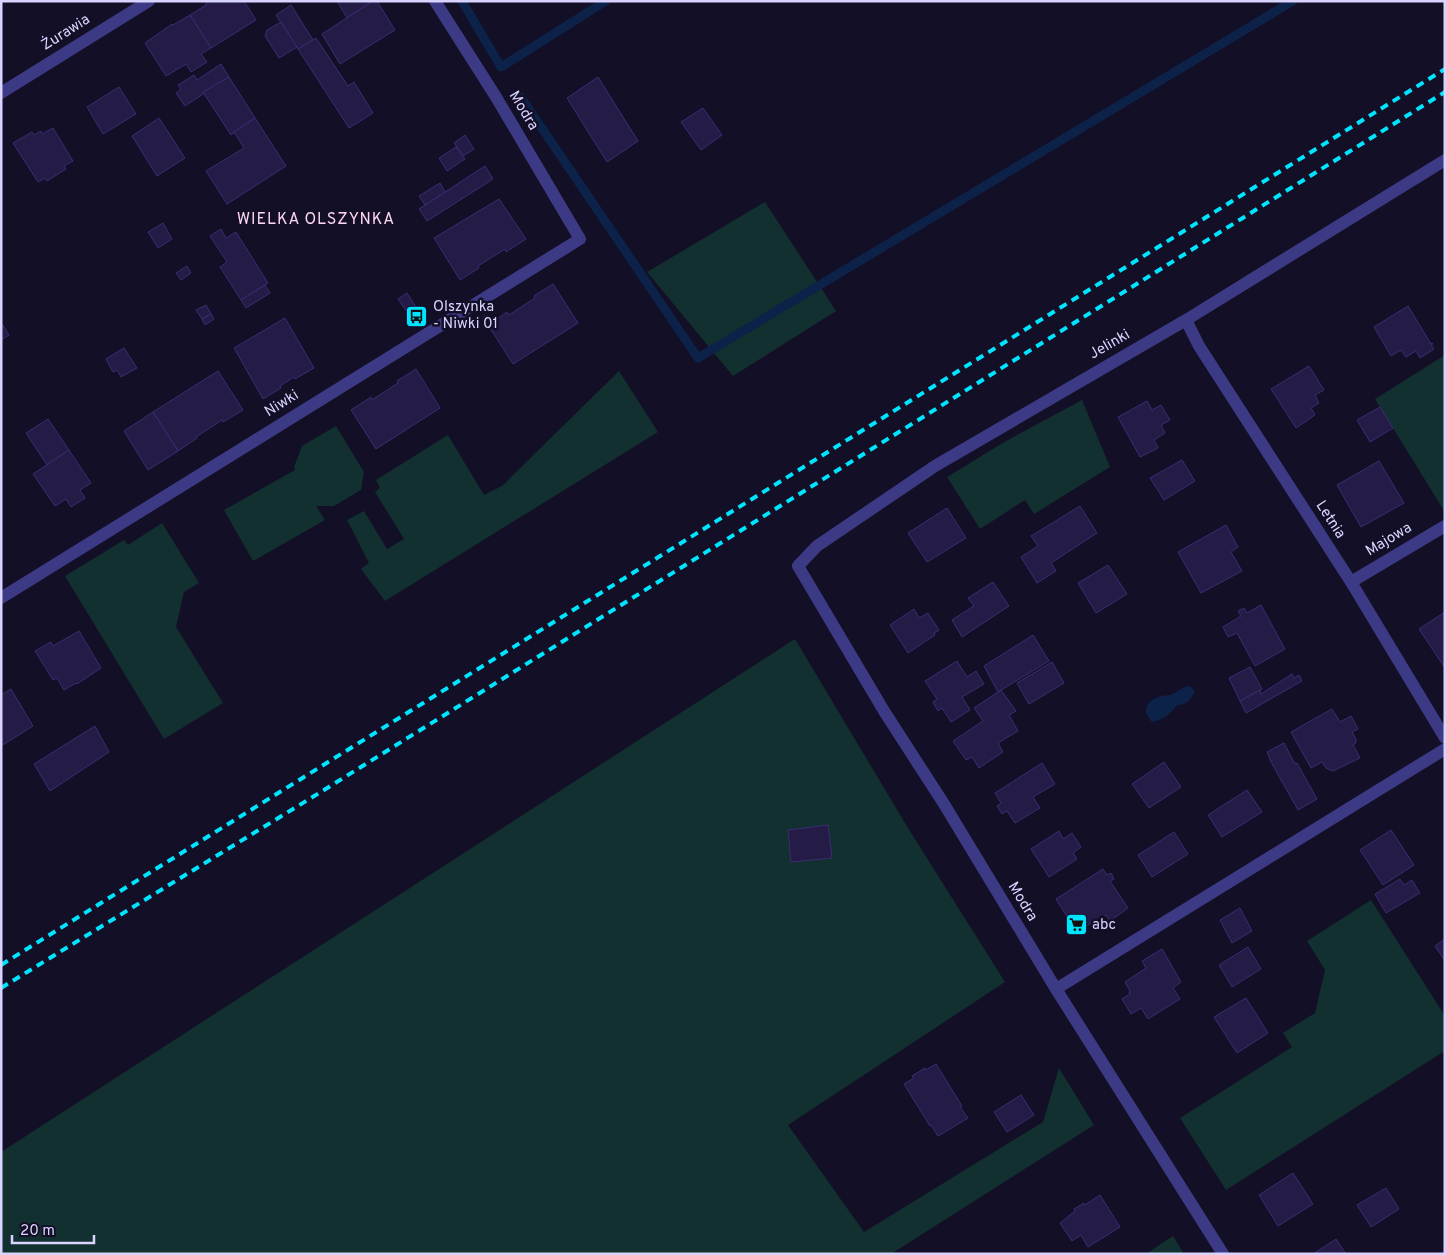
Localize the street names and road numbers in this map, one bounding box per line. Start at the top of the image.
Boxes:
street label: Żurawia [38,10,94,55]
street label: Modra [504,88,542,134]
street label: Jelinki [1086,326,1134,364]
street label: Niwki [261,386,303,422]
street label: Letnia [1311,497,1349,543]
street label: Majowa [1362,519,1416,561]
street label: Modra [1003,879,1041,925]

